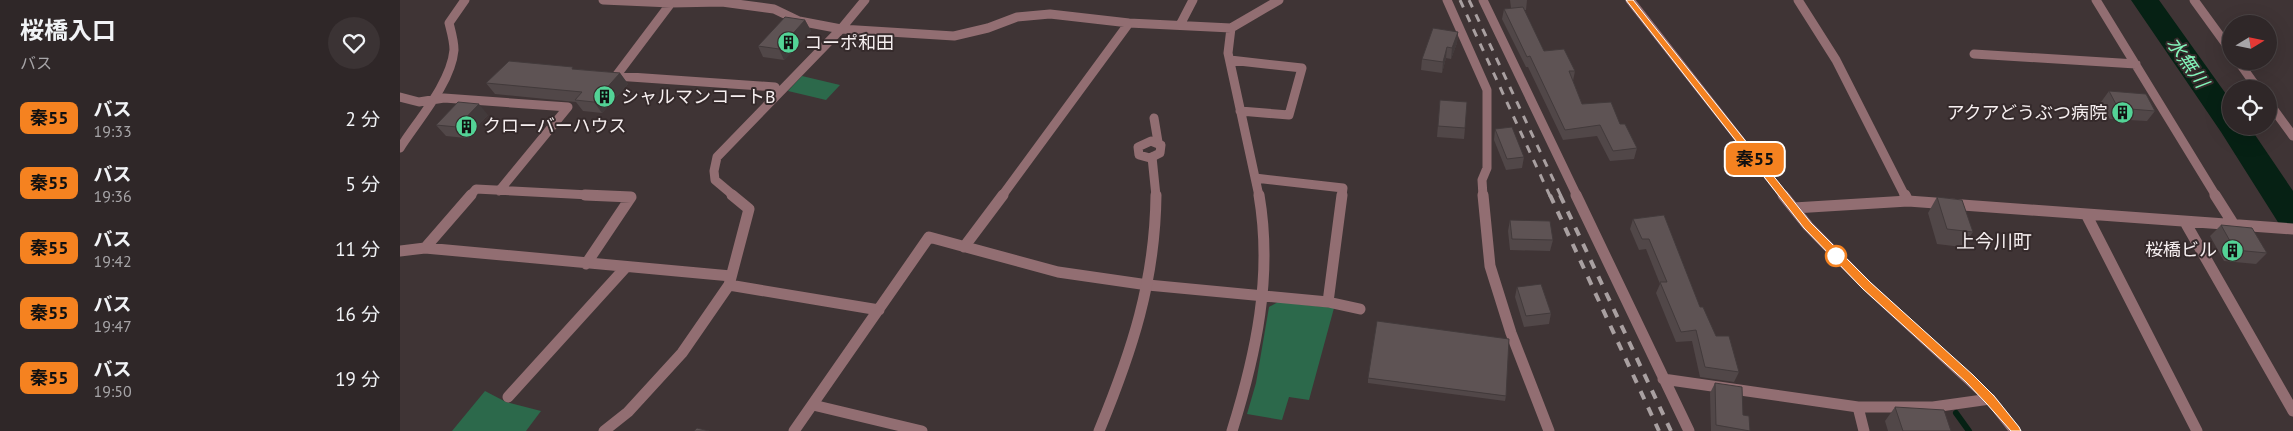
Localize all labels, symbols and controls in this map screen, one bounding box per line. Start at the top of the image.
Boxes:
text: 桜橋入口 [20,15,116,46]
north arrow [2222,15,2278,70]
map controls [2222,15,2277,135]
button: heart [328,17,380,69]
building icon: コーポ和田 [776,31,800,55]
place label: コーポ和田 [804,31,894,54]
water label: 水無川 [2162,32,2215,94]
text: バス [20,53,52,73]
button: locate [2222,80,2277,135]
building icon: シャルマンコートB [593,85,617,109]
place label: シャルマンコートB [621,85,776,108]
text: バス [93,97,131,121]
place label: アクアどうぶつ病院 [1946,101,2107,124]
building icon: アクアどうぶつ病院 [2111,101,2135,125]
text: 秦55 [30,106,68,129]
text: 2 分 [346,107,380,131]
building icon: クローバーハウス [455,114,479,138]
place label: クローバーハウス [483,114,626,137]
text: 19:33 [93,121,132,141]
line badge: 秦55 [1726,143,1784,175]
text: 秦55 [1736,147,1774,170]
text: バス [93,162,131,186]
text: 秦55 [30,171,68,194]
text: 5 分 [346,172,380,196]
text: 19:36 [93,186,132,206]
text: バス [93,227,131,251]
district label: 上今川町 [1956,229,2032,253]
text: 秦55 [30,236,68,259]
text: 11 分 [335,237,380,261]
place label: 桜橋ビル [2145,238,2217,261]
building icon: 桜橋ビル [2221,238,2245,262]
unlabelled marker [1825,245,1847,267]
text: 19:42 [93,251,132,271]
text: バス [93,292,131,316]
text: 秦55 [30,301,68,324]
text: 16 分 [335,302,380,326]
text: 19:47 [93,316,132,336]
text: バス [93,357,131,381]
text: 秦55 [30,366,68,389]
text: 19 分 [335,367,380,391]
text: 19:50 [93,381,132,401]

